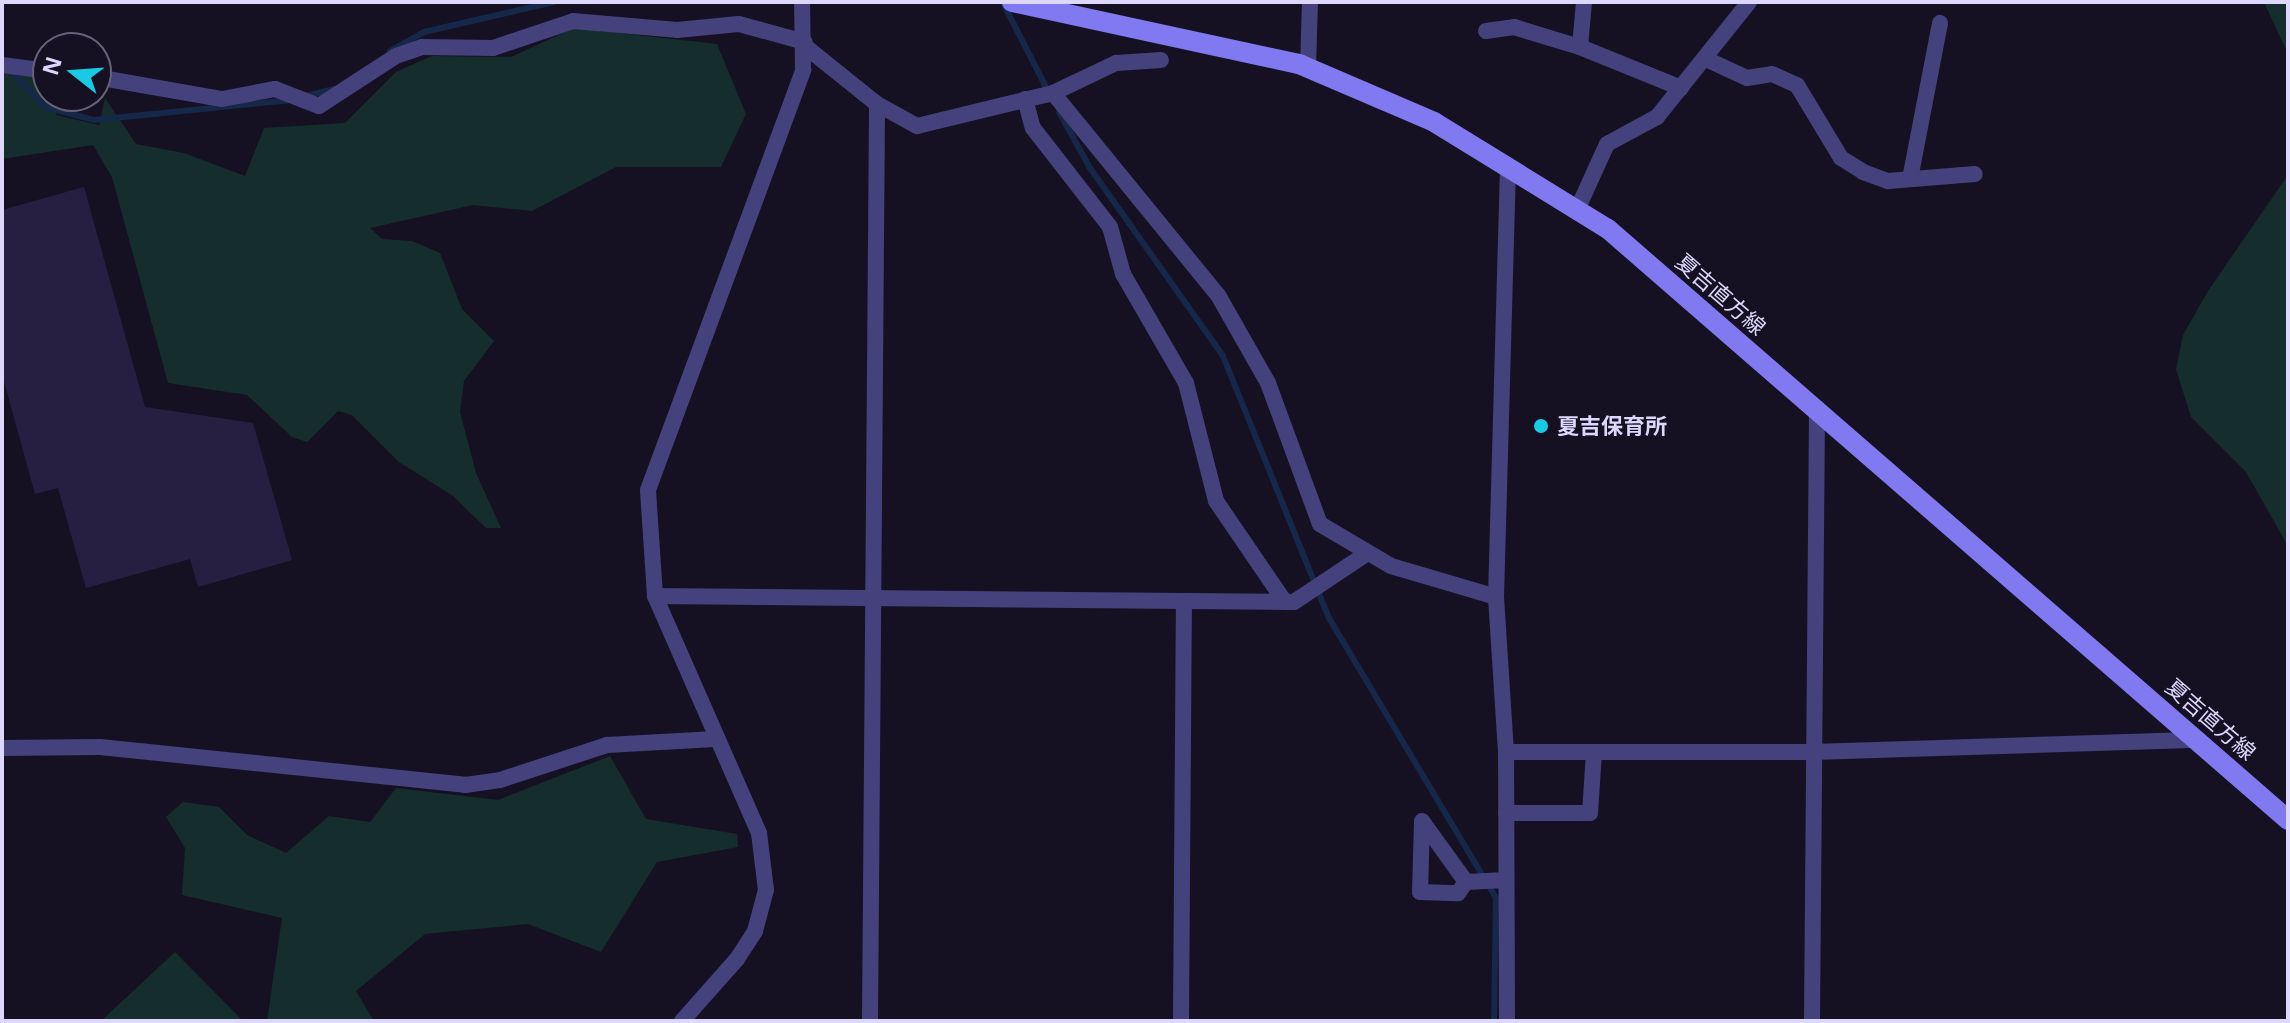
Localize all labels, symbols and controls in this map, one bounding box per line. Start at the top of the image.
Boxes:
north arrow [32,32,112,112]
text: N [34,53,68,79]
street label: 夏吉直方線 [1671,248,1771,340]
place label: 夏吉保育所 [1557,413,1667,439]
marker: 夏吉保育所 [1532,417,1550,435]
street label: 夏吉直方線 [2161,673,2261,765]

